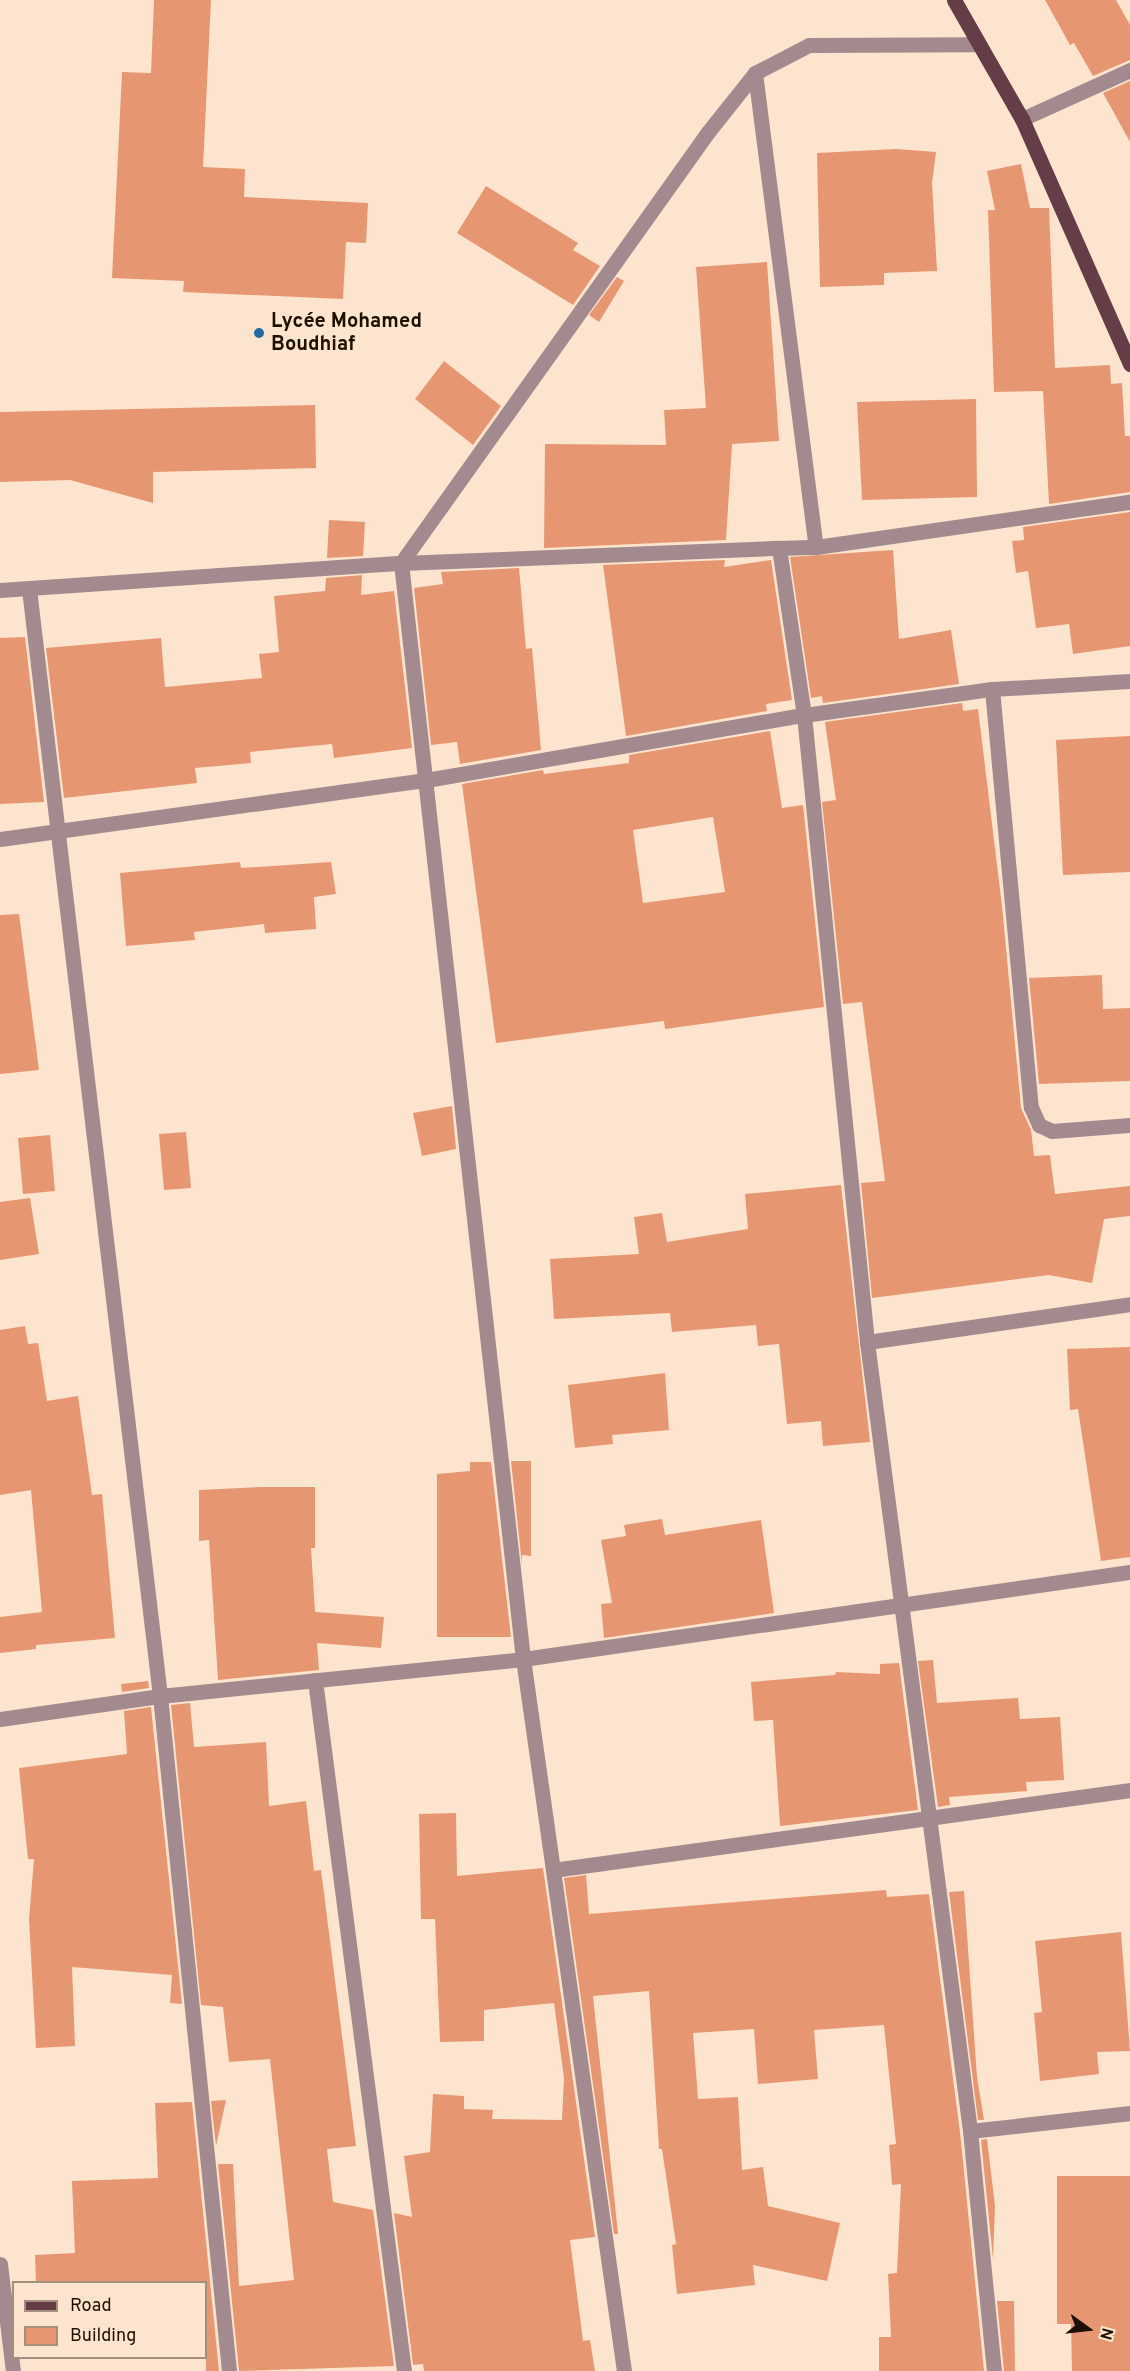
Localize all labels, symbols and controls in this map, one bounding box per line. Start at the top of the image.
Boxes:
place label: Lycée Mohamed Boudhiaf [271,310,422,357]
marker: Lycée Mohamed Boudhiaf [252,326,266,340]
legend [12,2281,207,2359]
text: Road [70,2295,112,2318]
north arrow [1058,2299,1118,2359]
text: Building [70,2325,136,2348]
text: N [1094,2326,1117,2342]

